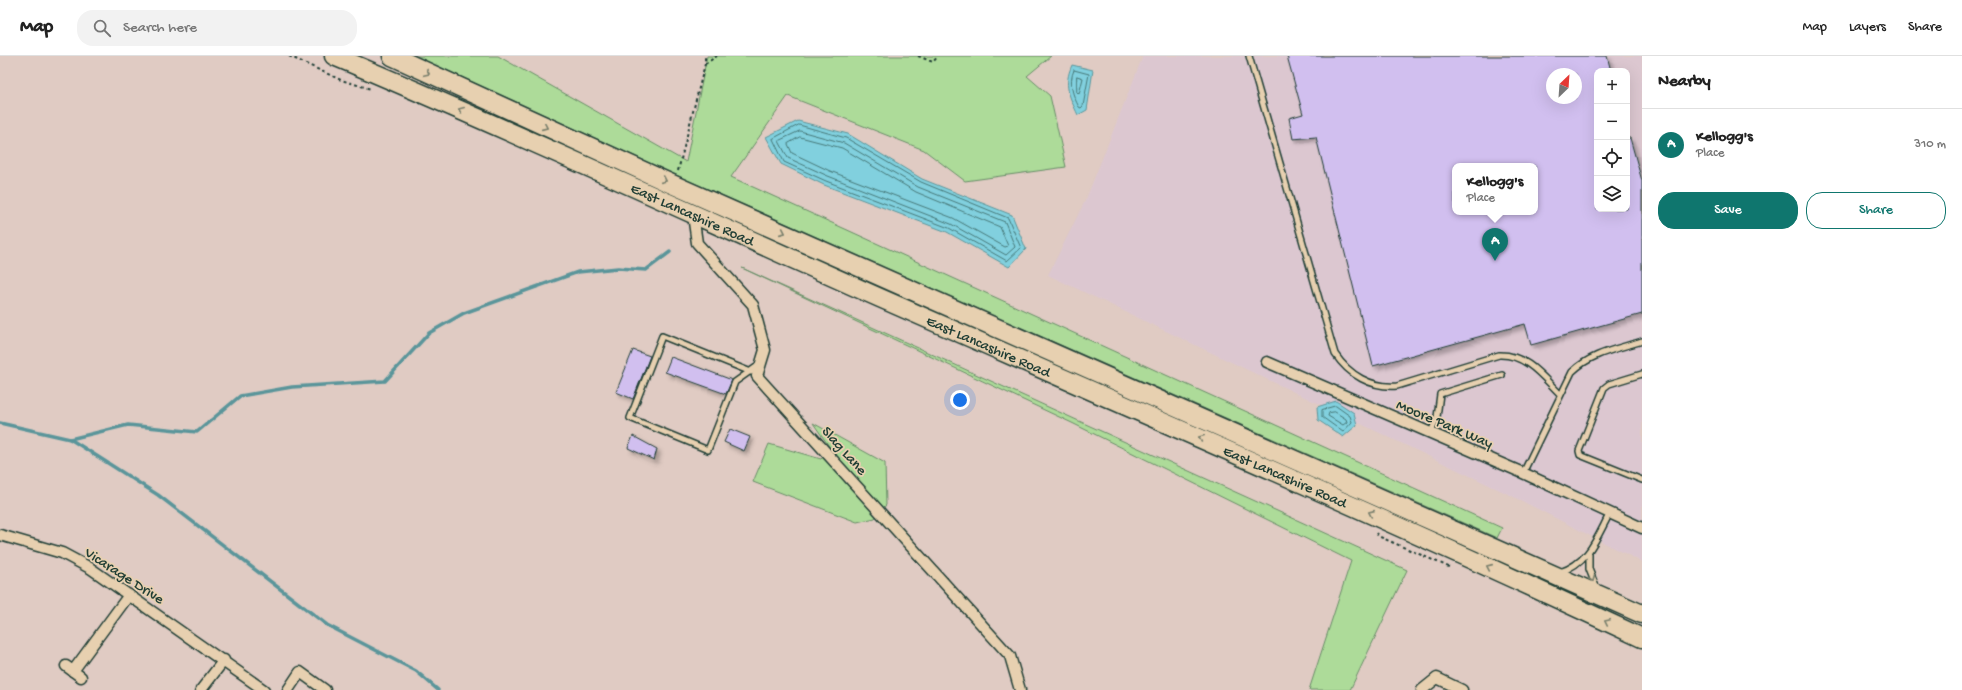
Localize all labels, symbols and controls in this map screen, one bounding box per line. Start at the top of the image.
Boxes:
search box [77,10,357,46]
text: Map [20,16,53,39]
icon: search [91,17,113,39]
text: Search here [123,19,197,37]
text: Map [1803,19,1827,36]
text: Layers [1849,19,1886,36]
text: Share [1908,19,1942,36]
one-way arrow [423,68,430,76]
north arrow [1546,68,1582,104]
map controls [1594,68,1630,212]
button: + [1594,68,1630,104]
text: Nearby [1658,72,1711,92]
button: − [1594,104,1630,140]
one-way arrow [458,107,466,115]
one-way arrow [541,122,549,130]
text: Kellogg's [1696,128,1753,146]
text: A [1667,137,1675,152]
text: 310 m [1914,137,1946,152]
button: locate [1594,140,1630,176]
text: Place [1696,146,1724,161]
popup [1452,163,1538,215]
text: Kellogg's [1467,173,1523,191]
one-way arrow [660,176,667,184]
button: layers [1594,176,1630,212]
street label: East Lancashire Road [627,180,758,252]
text: Place [1467,191,1495,206]
button: Save [1658,192,1798,229]
button: Share [1806,192,1946,229]
one-way arrow [779,228,786,236]
pin: A [1482,228,1508,261]
street label: East Lancashire Road [923,312,1054,383]
your location [950,390,970,410]
street label: Moore Park Way [1393,396,1496,454]
street label: Slag Lane [817,423,870,480]
one-way arrow [1197,435,1205,443]
street label: East Lancashire Road [1220,443,1350,514]
one-way arrow [1367,510,1375,518]
street label: Vicarage Drive [80,544,167,609]
one-way arrow [1486,564,1493,572]
one-way arrow [1588,575,1596,582]
one-way arrow [1603,619,1611,627]

